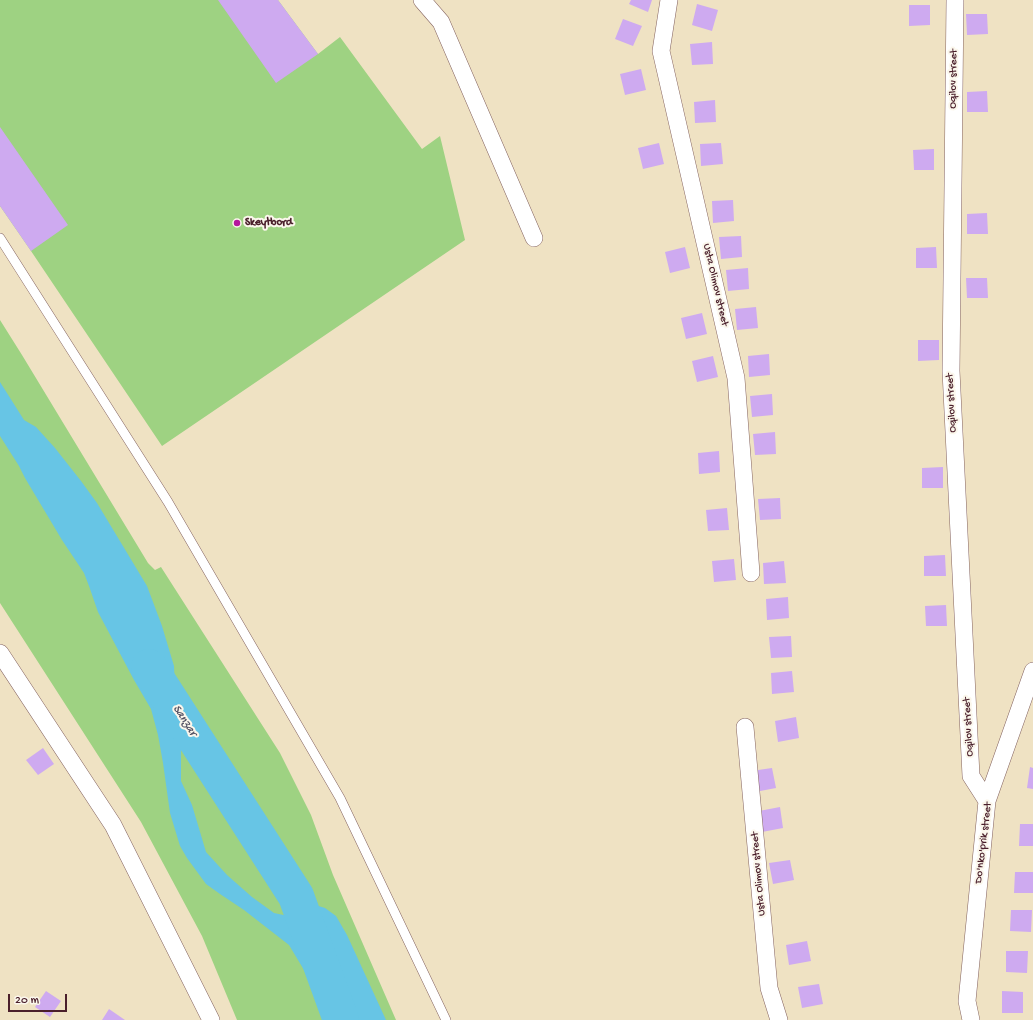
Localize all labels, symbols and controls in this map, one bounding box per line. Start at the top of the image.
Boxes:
street label: Oqilov street [947,49,961,109]
place label: Skeytbord [245,216,292,230]
marker: Skeytbord [232,218,242,228]
street label: Usta Olimov street [699,242,731,328]
street label: Oqilov street [944,373,960,433]
street label: Oqilov street [961,697,977,757]
water label: Sanzar [169,703,199,739]
street label: Do'nko'prik street [972,802,996,884]
street label: Usta Olimov street [749,831,769,917]
scale bar [10,986,69,1012]
text: 20 m [15,994,39,1008]

